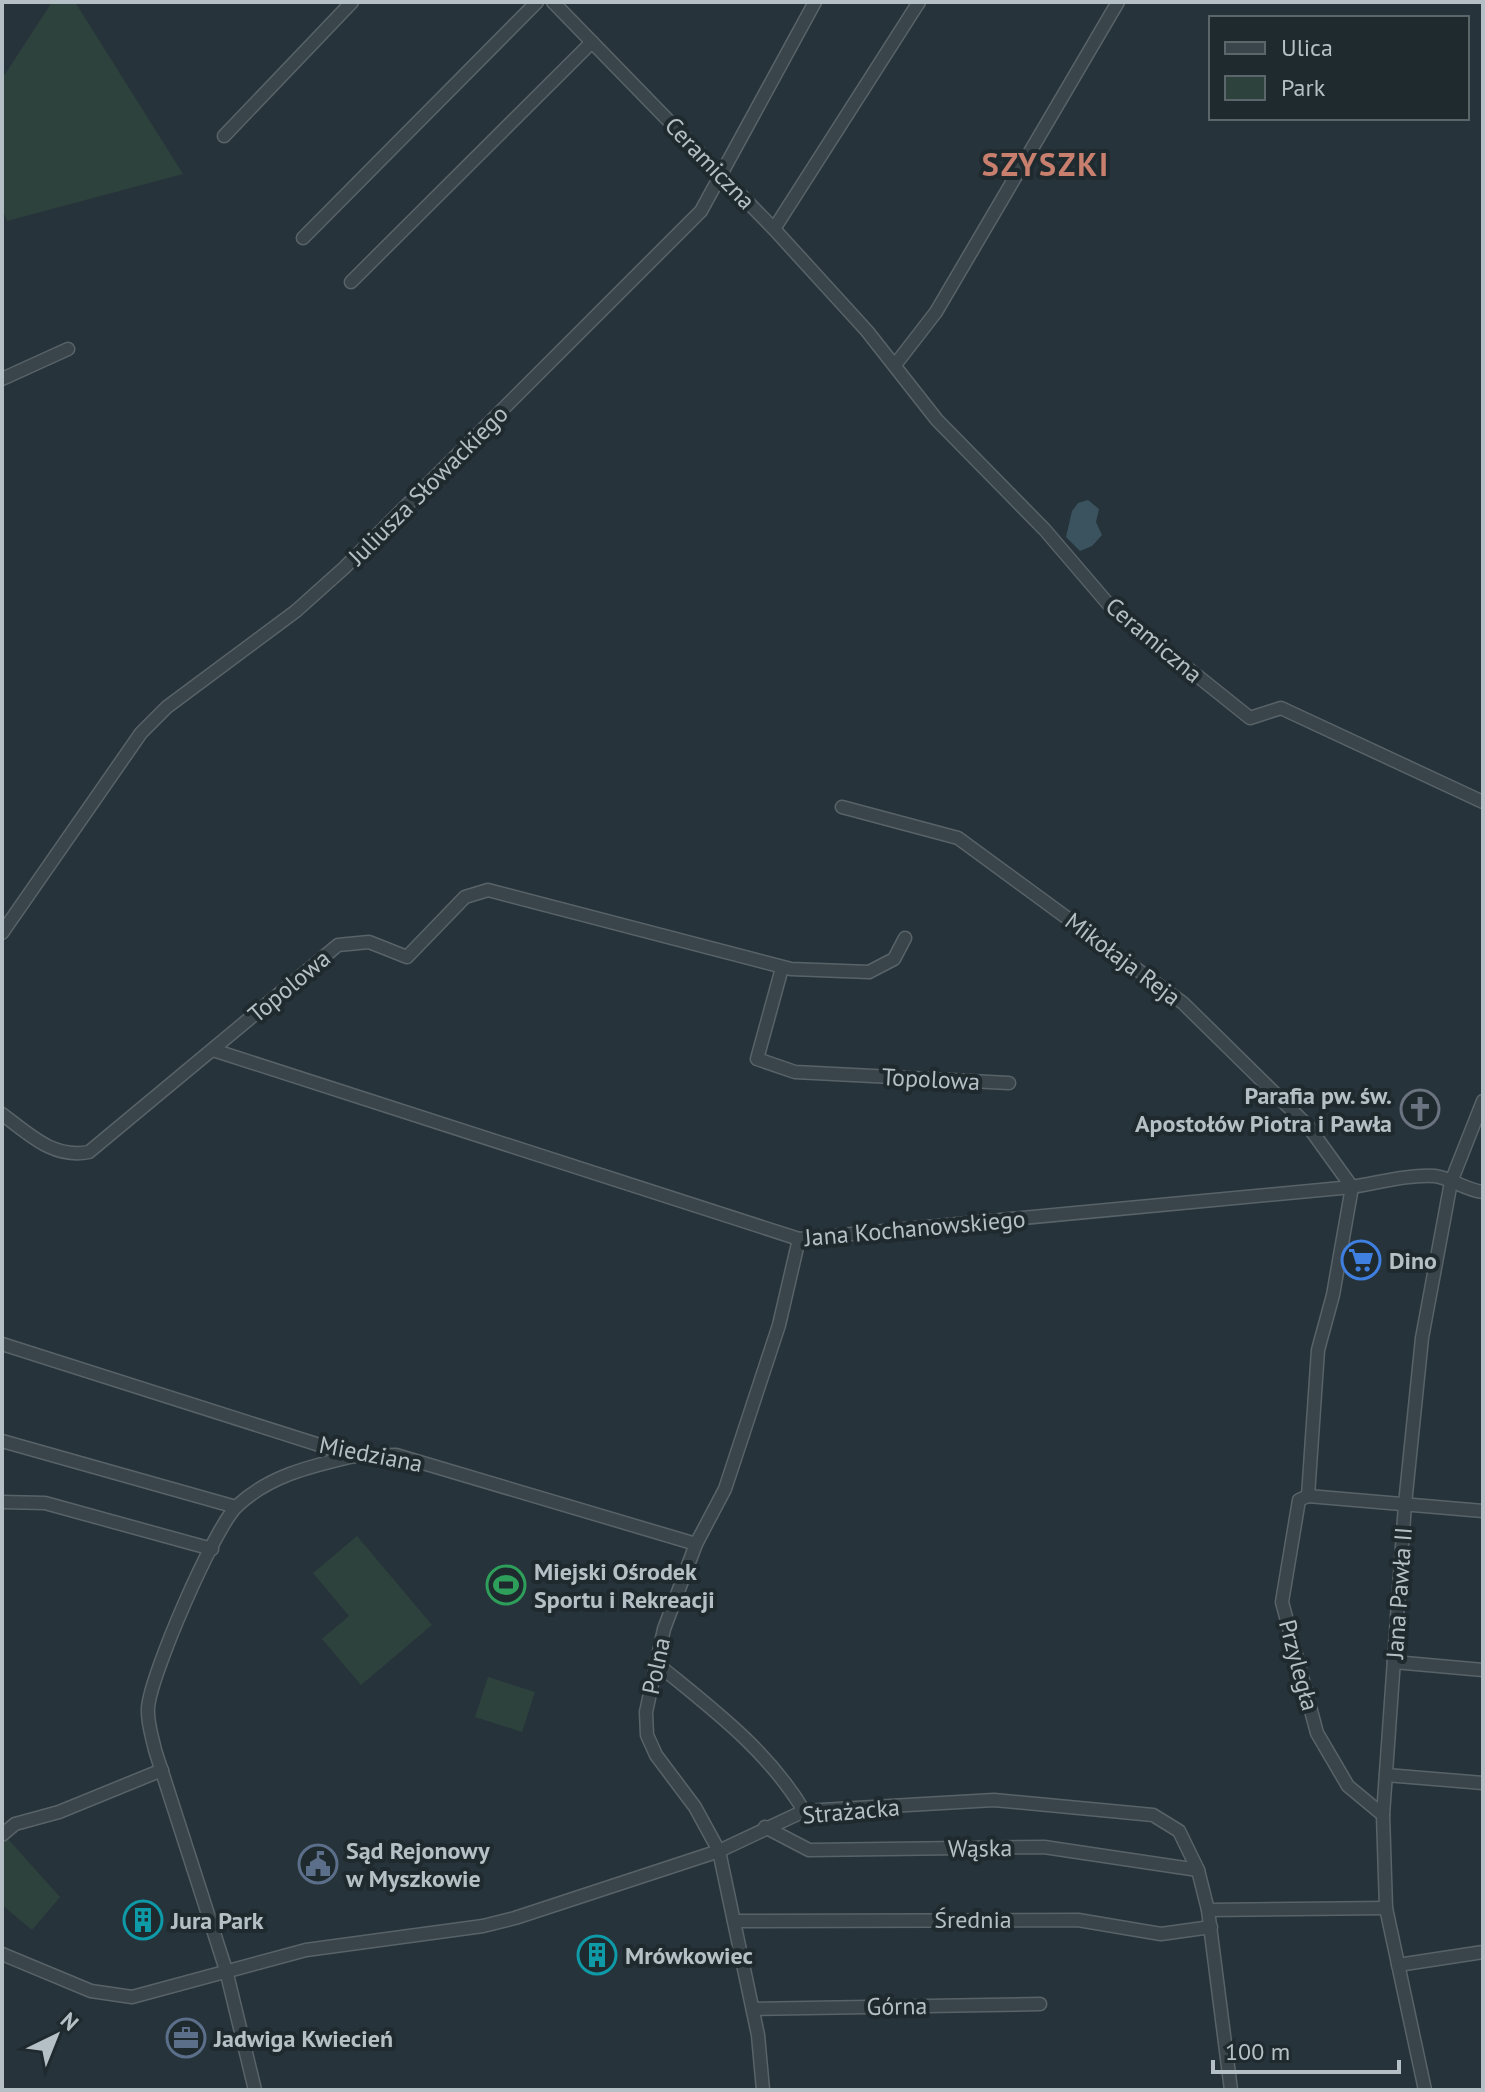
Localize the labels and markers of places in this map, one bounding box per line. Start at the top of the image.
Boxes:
place label: Parafia pw. św. Apostołów Piotra i Pawła [1135,1080,1392,1139]
church icon: Parafia pw. św. Apostołów Piotra i Pawła [1399,1088,1441,1130]
supermarket icon: Dino [1340,1239,1382,1281]
place label: Dino [1389,1245,1437,1276]
place label: Miejski Ośrodek Sportu i Rekreacji [534,1556,715,1615]
sports icon: Miejski Ośrodek Sportu i Rekreacji [485,1564,527,1606]
place label: Sąd Rejonowy w Myszkowie [345,1835,490,1894]
public building icon: Sąd Rejonowy w Myszkowie [297,1843,339,1885]
building icon: Jura Park [122,1899,164,1941]
place label: Jura Park [170,1905,264,1936]
building icon: Mrówkowiec [576,1934,618,1976]
place label: Mrówkowiec [625,1940,753,1971]
office icon: Jadwiga Kwiecień [165,2017,207,2059]
place label: Jadwiga Kwiecień [213,2023,393,2054]

